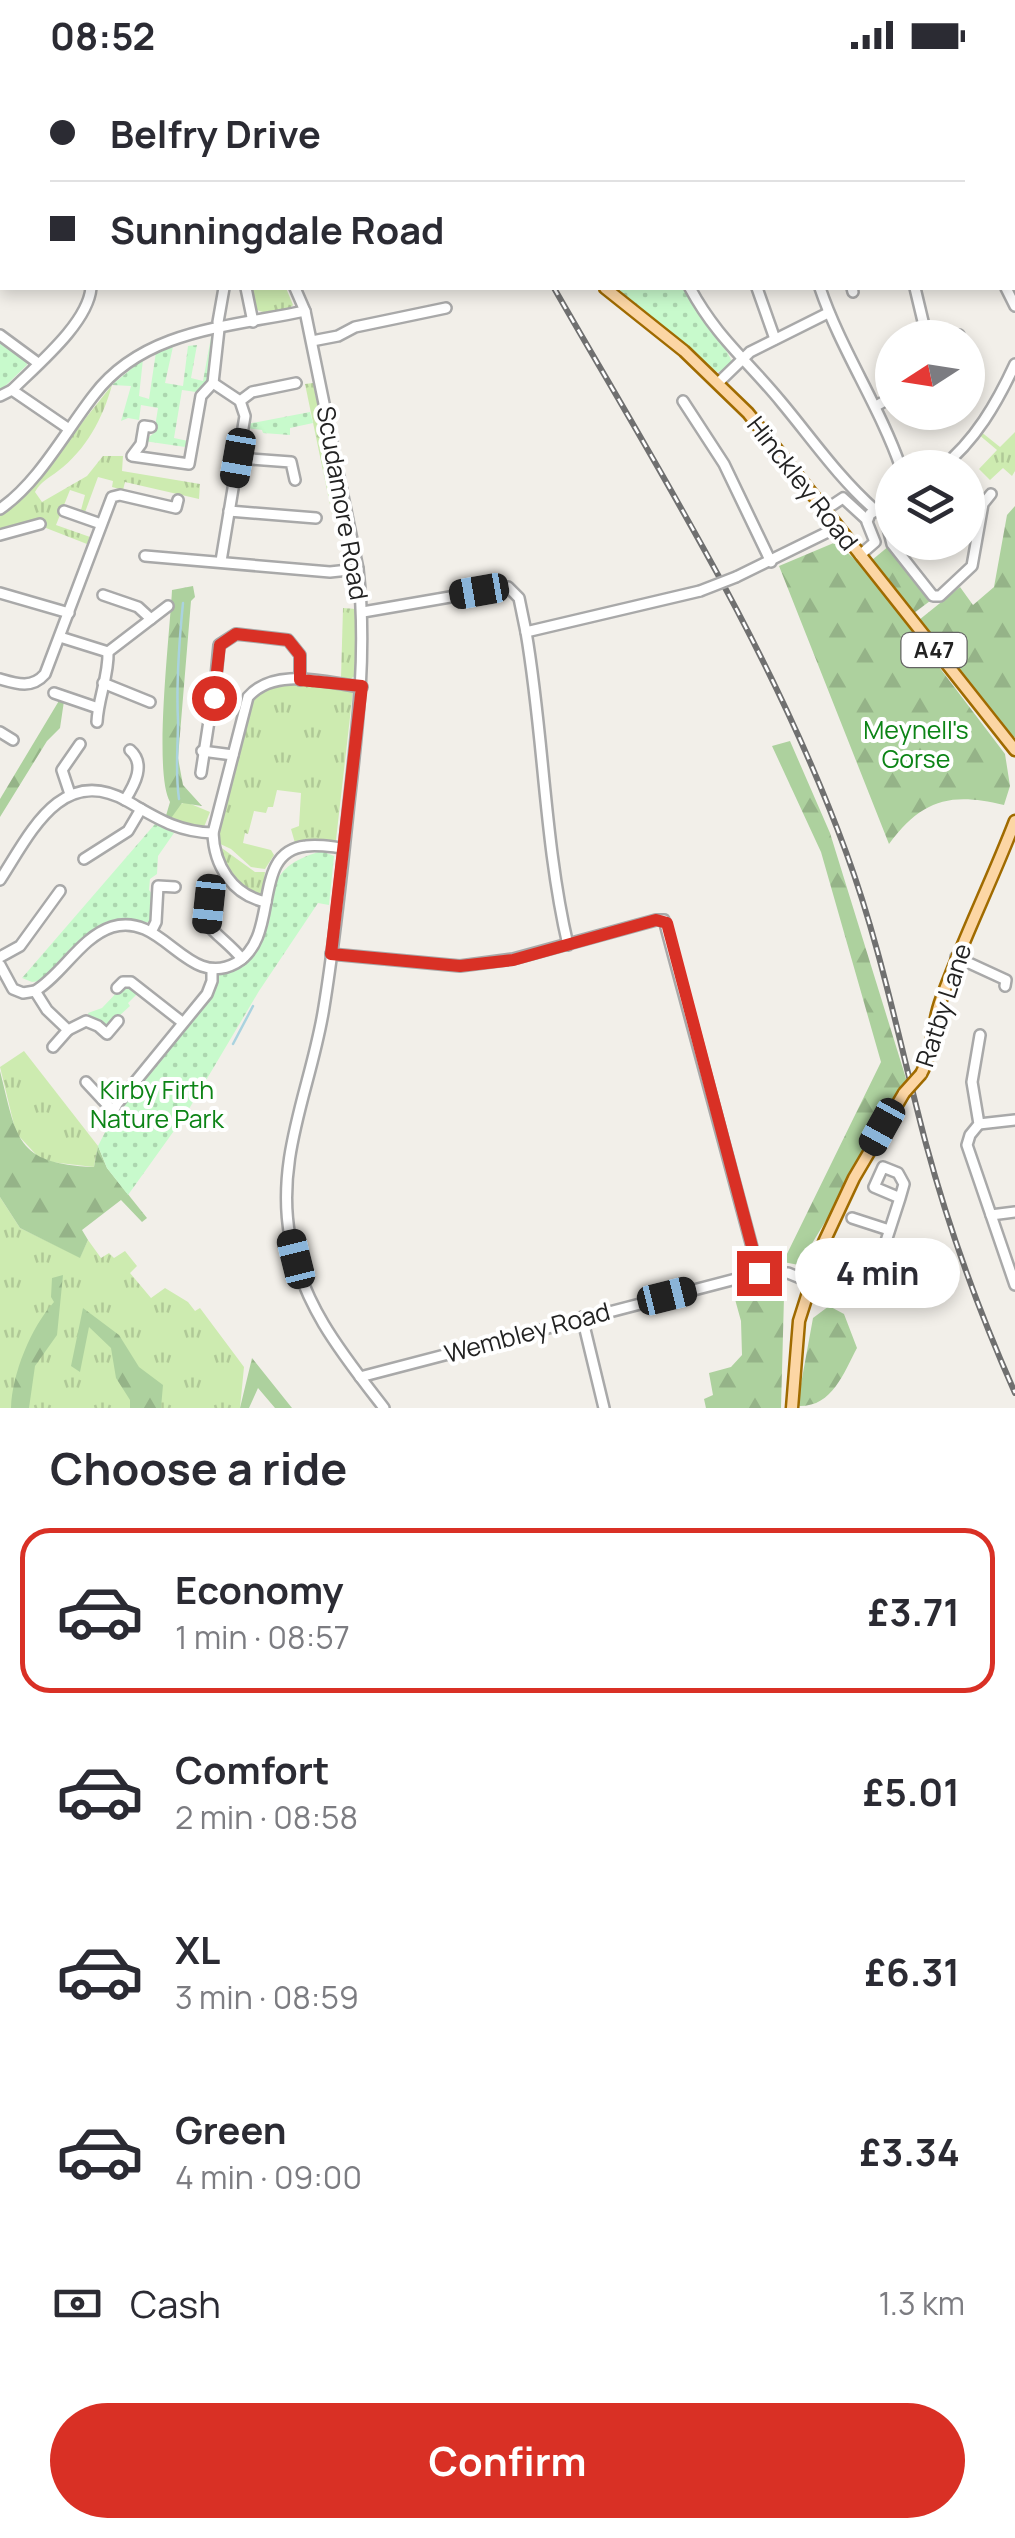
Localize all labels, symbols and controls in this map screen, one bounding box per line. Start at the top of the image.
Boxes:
text: 08:52 [50,9,155,61]
text: Belfry Drive [110,107,321,159]
text: Sunningdale Road [110,203,445,255]
north arrow [875,320,985,430]
map controls [875,320,985,560]
street label: Scudamore Road [309,403,377,603]
street label: Hinckley Road [739,409,867,557]
car [218,426,258,490]
button: layers [875,450,985,560]
car [447,571,511,611]
road number: A47 [902,633,966,667]
route start [192,676,237,721]
park label: Meynell's Gorse [863,712,969,776]
car [191,873,227,935]
street label: Ratby Lane [907,939,979,1071]
park label: Kirby Firth Nature Park [90,1072,225,1136]
car [854,1093,910,1161]
car [274,1226,318,1292]
callout: 4 min [794,1238,959,1308]
route end [737,1251,782,1296]
text: 4 min [836,1251,919,1295]
car [634,1274,700,1318]
street label: Wembley Road [440,1293,614,1371]
text: Choose a ride [50,1437,347,1499]
text: Economy [175,1563,344,1615]
icon: car [55,1566,145,1656]
text: £3.71 [868,1585,960,1637]
text: 1 min · 08:57 [175,1615,350,1659]
text: Comfort [175,1743,329,1795]
icon: car [55,1746,145,1836]
text: £5.01 [863,1765,960,1817]
text: 2 min · 08:58 [175,1795,358,1839]
text: XL [175,1923,220,1975]
icon: car [55,1926,145,2016]
text: £6.31 [864,1945,960,1997]
text: 3 min · 08:59 [175,1975,359,2019]
text: Green [175,2103,287,2155]
icon: car [55,2106,145,2196]
text: £3.34 [859,2125,960,2177]
text: 4 min · 09:00 [175,2155,362,2199]
icon: cash [50,2276,105,2331]
text: Cash [130,2277,221,2329]
text: 1.3 km [879,2281,965,2325]
button: Confirm [50,2403,965,2518]

